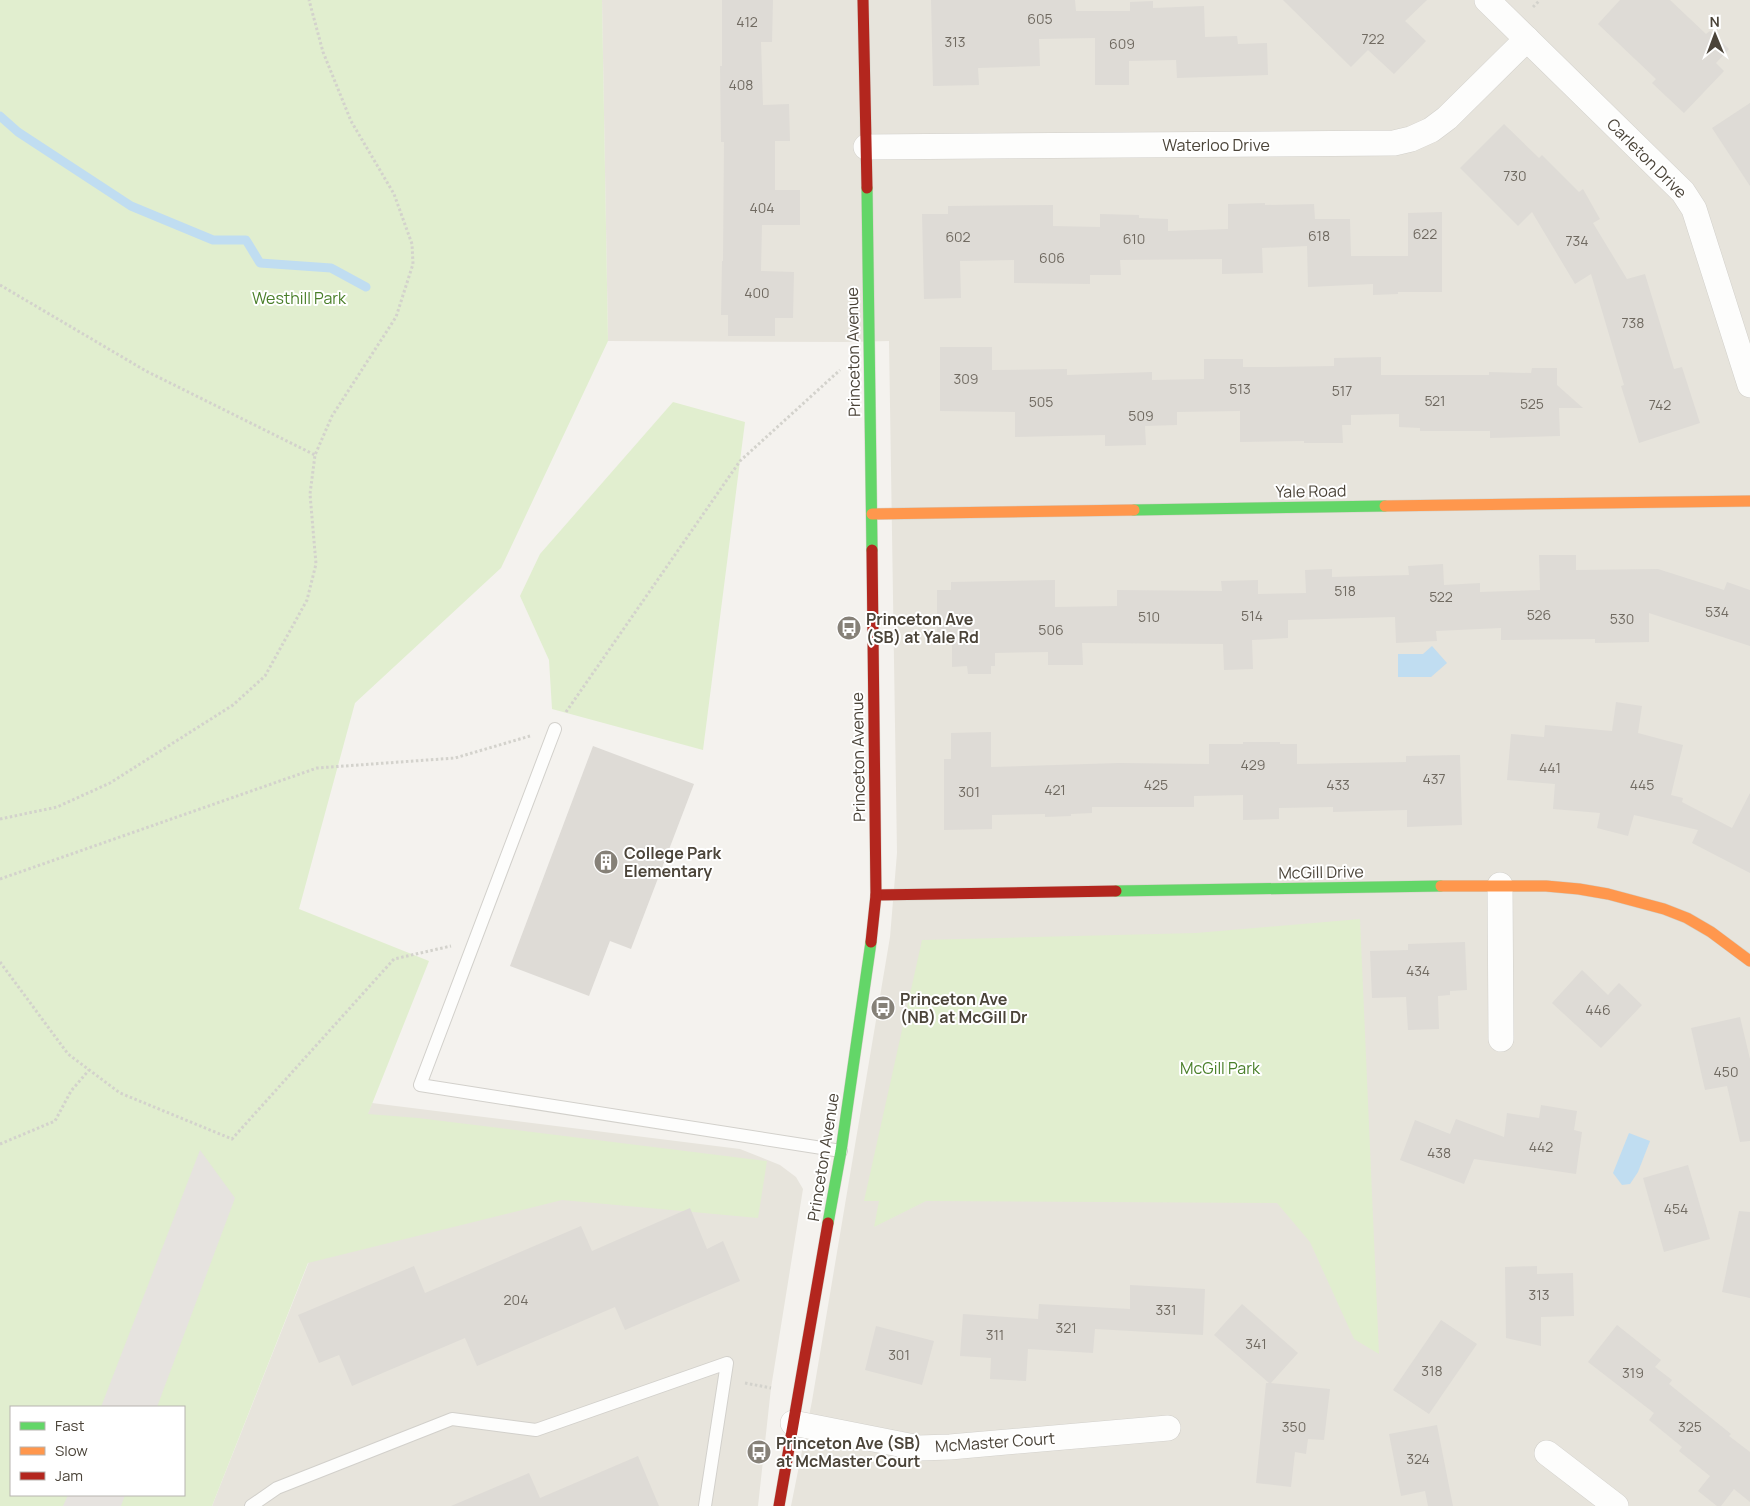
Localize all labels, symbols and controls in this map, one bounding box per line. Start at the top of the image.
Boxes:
house number: 605 [1027,9,1053,28]
north arrow [1690,10,1740,60]
house number: 412 [736,12,758,31]
text: N [1710,12,1720,31]
house number: 722 [1362,29,1385,48]
house number: 313 [945,32,965,51]
house number: 609 [1109,34,1135,53]
house number: 408 [729,75,753,94]
street label: Carleton Drive [1602,113,1692,203]
street label: Waterloo Drive [1162,134,1270,156]
house number: 730 [1503,166,1527,185]
house number: 404 [749,198,775,217]
house number: 622 [1413,224,1437,243]
house number: 618 [1308,226,1330,245]
house number: 602 [945,227,971,246]
house number: 610 [1123,229,1145,248]
house number: 734 [1565,231,1589,250]
house number: 606 [1039,248,1065,267]
house number: 400 [744,283,770,302]
park label: Westhill Park [252,287,347,309]
street label: Princeton Avenue [841,287,865,417]
house number: 738 [1622,313,1644,332]
house number: 309 [954,369,978,388]
house number: 513 [1229,379,1251,398]
house number: 517 [1332,381,1352,400]
house number: 521 [1424,391,1446,410]
house number: 505 [1029,392,1053,411]
house number: 525 [1520,394,1544,413]
house number: 742 [1649,395,1671,414]
house number: 509 [1128,406,1154,425]
street label: Yale Road [1275,479,1347,503]
house number: 518 [1334,581,1356,600]
house number: 522 [1429,587,1453,606]
house number: 534 [1705,602,1729,621]
house number: 526 [1527,605,1551,624]
house number: 514 [1241,606,1263,625]
house number: 510 [1138,607,1160,626]
place label: Princeton Ave (SB) at Yale Rd [866,608,979,648]
house number: 530 [1610,609,1634,628]
bus stop icon: Princeton Ave (SB) at Yale Rd [836,615,862,641]
house number: 506 [1038,620,1064,639]
street label: Princeton Avenue [846,692,870,822]
house number: 429 [1241,755,1265,774]
house number: 441 [1539,758,1561,777]
house number: 437 [1422,769,1446,788]
house number: 425 [1144,775,1168,794]
house number: 433 [1326,775,1350,794]
house number: 445 [1630,775,1654,794]
house number: 421 [1044,780,1066,799]
house number: 301 [958,782,980,801]
place label: College Park Elementary [624,842,722,882]
building icon: College Park Elementary [593,849,619,875]
street label: McGill Drive [1278,860,1364,884]
house number: 434 [1406,961,1430,980]
place label: Princeton Ave (NB) at McGill Dr [900,988,1027,1028]
bus stop icon: Princeton Ave (NB) at McGill Dr [870,995,896,1021]
house number: 446 [1585,1000,1611,1019]
park label: McGill Park [1180,1057,1261,1079]
house number: 450 [1714,1062,1738,1081]
street label: Princeton Avenue [802,1091,844,1223]
house number: 442 [1529,1137,1553,1156]
house number: 438 [1427,1143,1451,1162]
house number: 454 [1664,1199,1688,1218]
house number: 313 [1529,1285,1549,1304]
house number: 204 [504,1290,528,1309]
house number: 331 [1156,1300,1176,1319]
house number: 321 [1055,1318,1077,1337]
house number: 311 [986,1325,1004,1344]
house number: 341 [1245,1334,1267,1353]
house number: 301 [888,1345,910,1364]
house number: 318 [1421,1361,1443,1380]
house number: 319 [1622,1363,1644,1382]
legend [10,1406,185,1496]
text: Fast [55,1415,84,1436]
house number: 350 [1282,1417,1306,1436]
house number: 325 [1678,1417,1702,1436]
street label: McMaster Court [934,1427,1056,1457]
place label: Princeton Ave (SB) at McMaster Court [776,1432,922,1472]
bus stop icon: Princeton Ave (SB) at McMaster Court [746,1439,772,1465]
text: Slow [55,1440,88,1461]
house number: 324 [1406,1449,1430,1468]
text: Jam [55,1465,83,1486]

